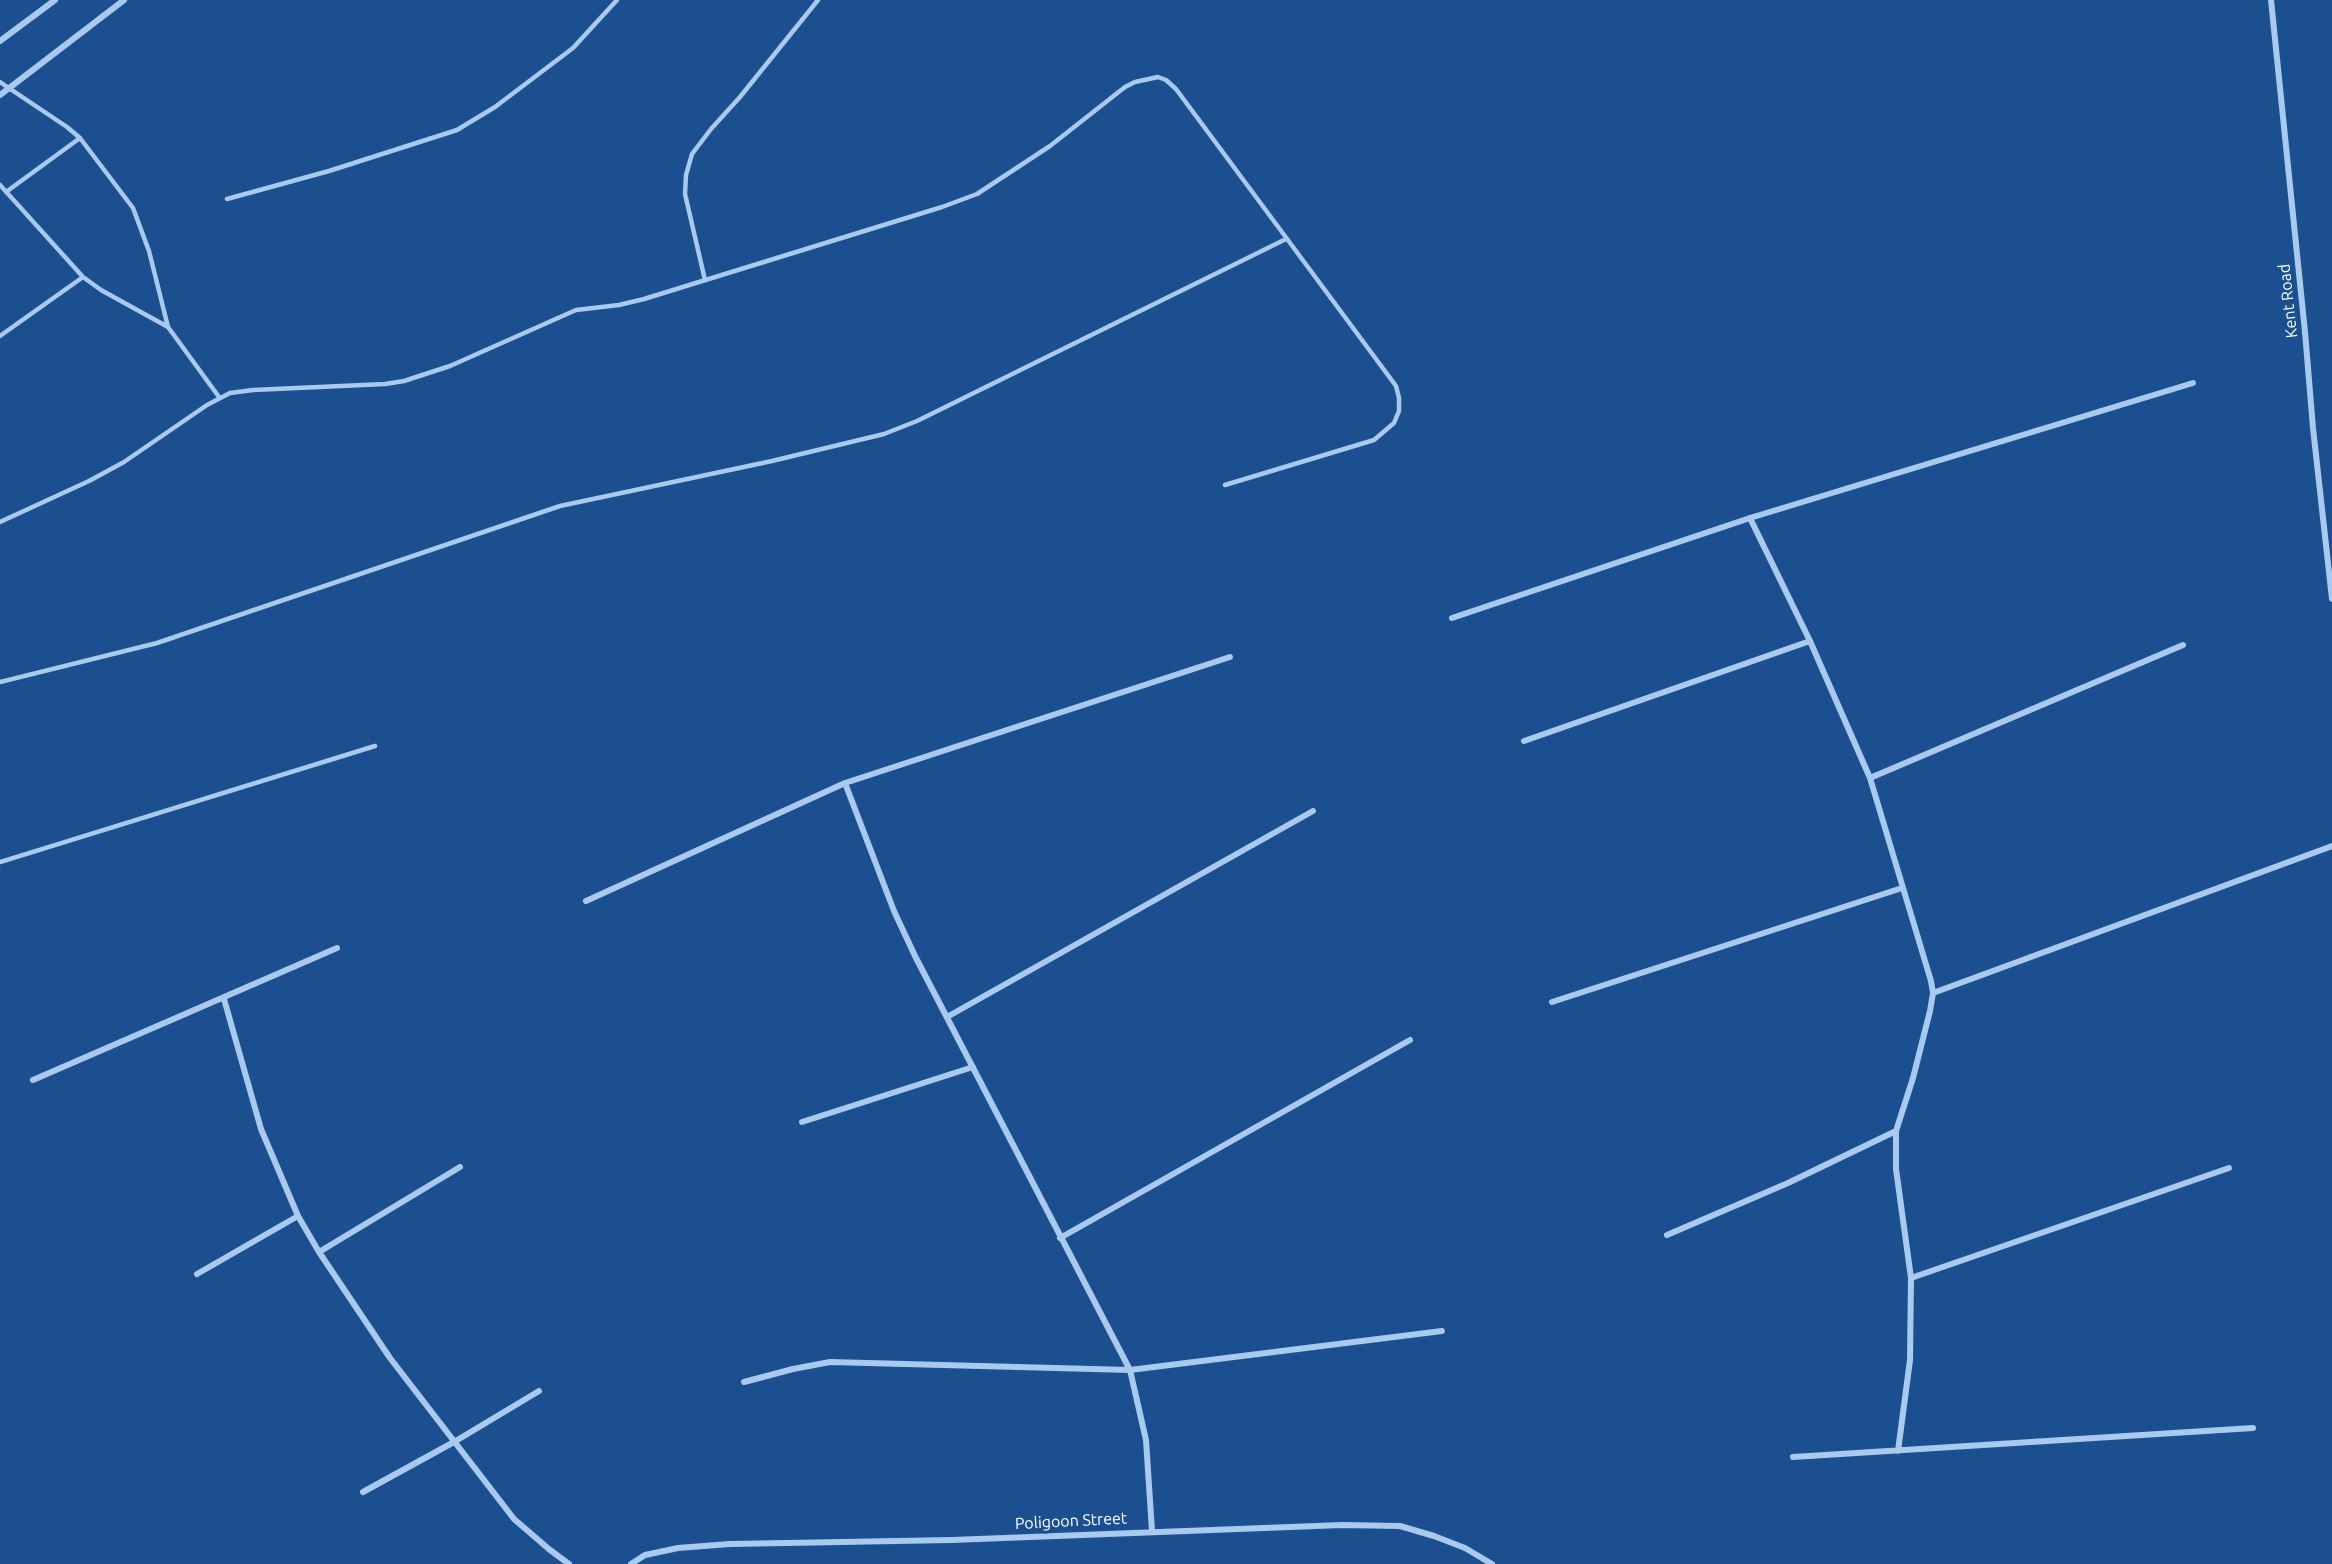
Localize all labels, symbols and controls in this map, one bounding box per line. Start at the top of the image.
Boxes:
street label: Kent Road [2275,263,2301,339]
street label: Poligoon Street [1014,1508,1128,1534]

